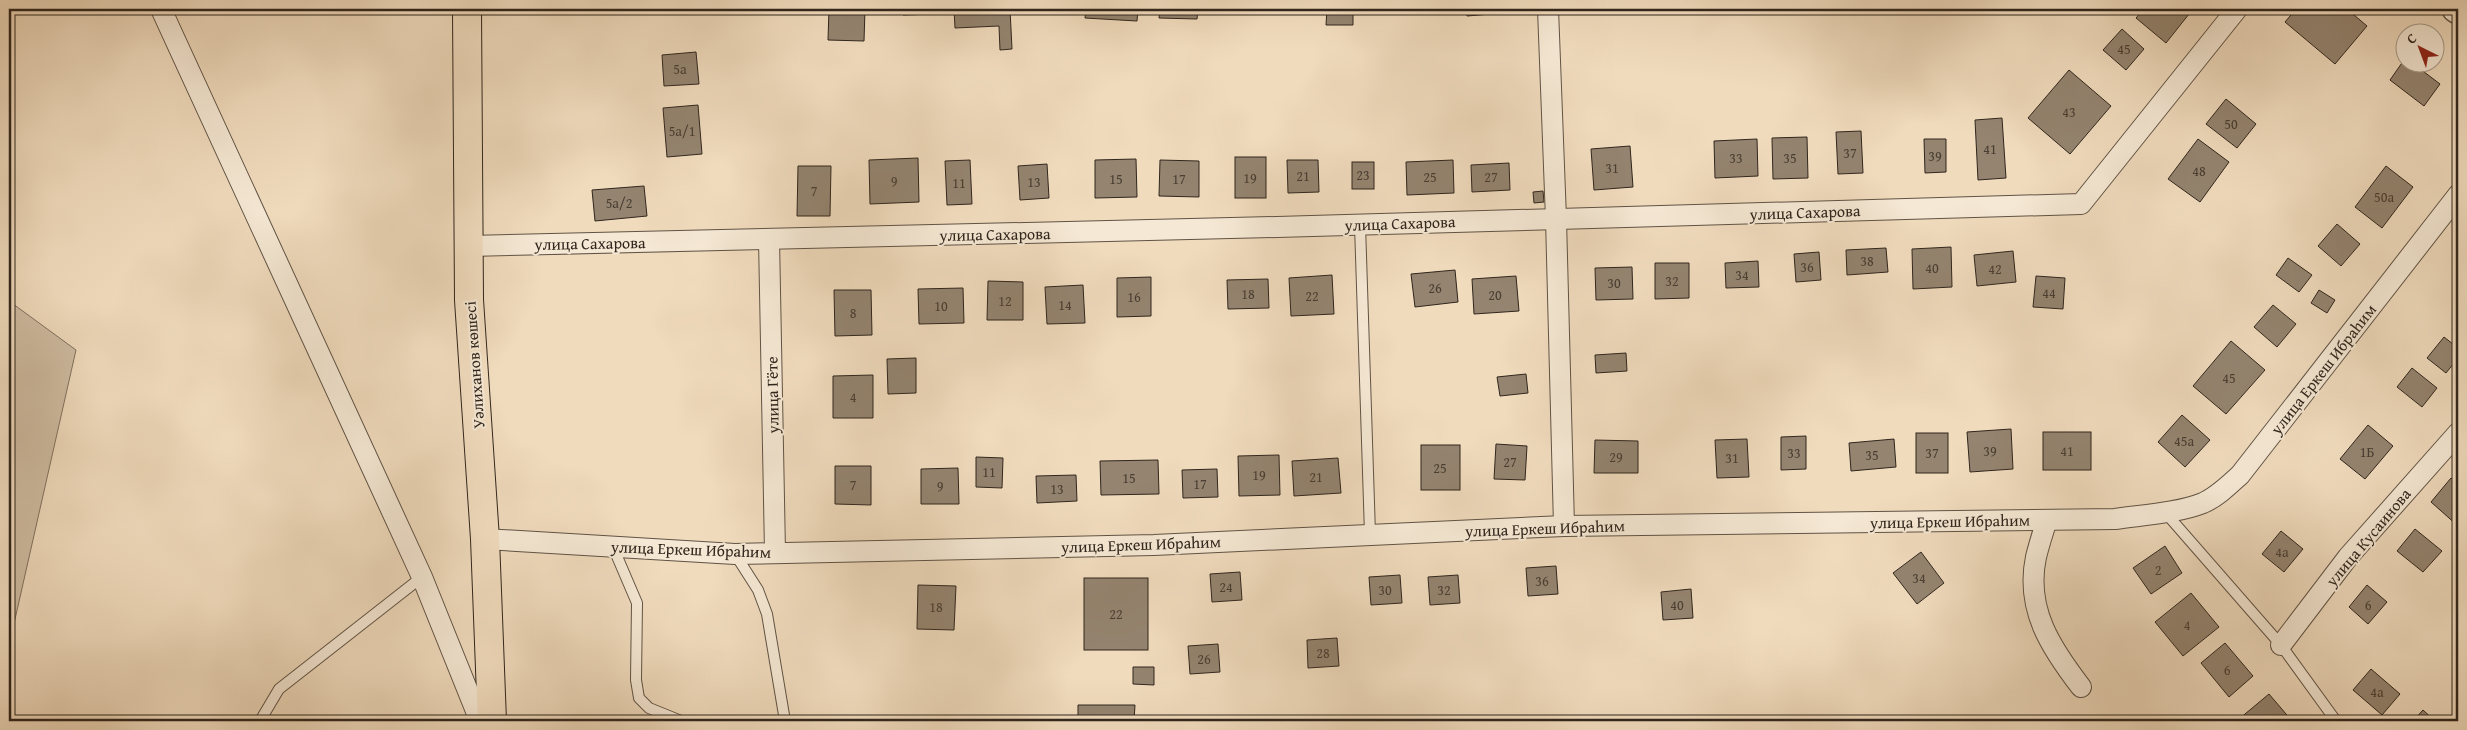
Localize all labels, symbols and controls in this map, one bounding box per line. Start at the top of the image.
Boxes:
north arrow [2394,22,2444,72]
text: С [2402,28,2421,48]
house number: 45 [2117,39,2131,59]
house number: 5а [673,59,687,79]
house number: 43 [2062,102,2076,122]
house number: 50 [2224,114,2238,134]
house number: 5а/1 [669,121,695,141]
house number: 41 [1983,139,1997,159]
house number: 37 [1843,143,1857,163]
house number: 39 [1928,146,1942,166]
house number: 33 [1729,148,1743,168]
house number: 35 [1783,148,1797,168]
house number: 31 [1605,158,1619,178]
house number: 48 [2192,161,2206,181]
house number: 23 [1356,165,1370,185]
house number: 21 [1296,166,1310,186]
house number: 25 [1423,167,1437,187]
house number: 27 [1484,167,1498,187]
house number: 19 [1243,168,1257,188]
house number: 15 [1109,169,1123,189]
house number: 17 [1172,169,1186,189]
house number: 9 [891,171,898,191]
house number: 13 [1027,172,1041,192]
house number: 11 [952,173,966,193]
house number: 7 [811,181,818,201]
house number: 50а [2374,187,2394,207]
house number: 5а/2 [606,193,632,213]
street label: улица Сахарова [1748,198,1861,226]
street label: улица Сахарова [1343,209,1456,237]
street label: улица Сахарова [938,221,1051,247]
street label: улица Сахарова [533,230,646,256]
house number: 38 [1860,251,1874,271]
house number: 36 [1800,257,1814,277]
house number: 40 [1925,258,1939,278]
house number: 42 [1988,259,2002,279]
house number: 34 [1735,265,1749,285]
house number: 32 [1665,271,1679,291]
house number: 30 [1607,273,1621,293]
house number: 26 [1428,278,1442,298]
house number: 44 [2042,283,2056,303]
house number: 18 [1241,284,1255,304]
house number: 20 [1488,285,1502,305]
house number: 22 [1305,286,1319,306]
house number: 16 [1127,287,1141,307]
house number: 12 [998,291,1012,311]
house number: 14 [1058,295,1072,315]
house number: 10 [934,296,948,316]
street label: улица Еркеш Ибраһим [2264,299,2382,440]
street label: Уәлиханов көшесі [458,300,490,430]
house number: 8 [850,303,857,323]
street label: улица Гёте [759,356,785,435]
house number: 45 [2222,368,2236,388]
house number: 4 [850,387,857,407]
house number: 45а [2174,431,2194,451]
house number: 39 [1983,441,1997,461]
house number: 41 [2060,441,2074,461]
house number: 1Б [2360,442,2374,462]
house number: 33 [1787,443,1801,463]
house number: 37 [1925,443,1939,463]
house number: 35 [1865,445,1879,465]
house number: 29 [1609,447,1623,467]
house number: 31 [1725,448,1739,468]
house number: 27 [1503,452,1517,472]
house number: 25 [1433,458,1447,478]
house number: 11 [982,462,996,482]
house number: 19 [1252,465,1266,485]
house number: 21 [1309,467,1323,487]
house number: 15 [1122,468,1136,488]
house number: 17 [1193,474,1207,494]
house number: 7 [850,475,857,495]
house number: 9 [937,476,944,496]
house number: 13 [1050,479,1064,499]
street label: улица Кусаинова [2319,482,2417,592]
street label: улица Еркеш Ибраһим [1869,508,2030,534]
street label: улица Еркеш Ибраһим [1464,513,1625,543]
street label: улица Еркеш Ибраһим [1060,529,1221,559]
street label: улица Еркеш Ибраһим [610,534,771,564]
house number: 4а [2275,542,2289,562]
house number: 2 [2155,560,2161,580]
house number: 34 [1912,568,1926,588]
house number: 36 [1535,571,1549,591]
house number: 24 [1219,577,1233,597]
house number: 30 [1378,580,1392,600]
house number: 32 [1437,580,1451,600]
house number: 40 [1670,595,1684,615]
house number: 6 [2365,595,2372,615]
house number: 18 [929,597,943,617]
house number: 22 [1109,604,1123,624]
house number: 4 [2184,615,2191,635]
house number: 28 [1316,643,1330,663]
house number: 26 [1197,649,1211,669]
house number: 6 [2224,660,2231,680]
house number: 4а [2370,682,2384,702]

